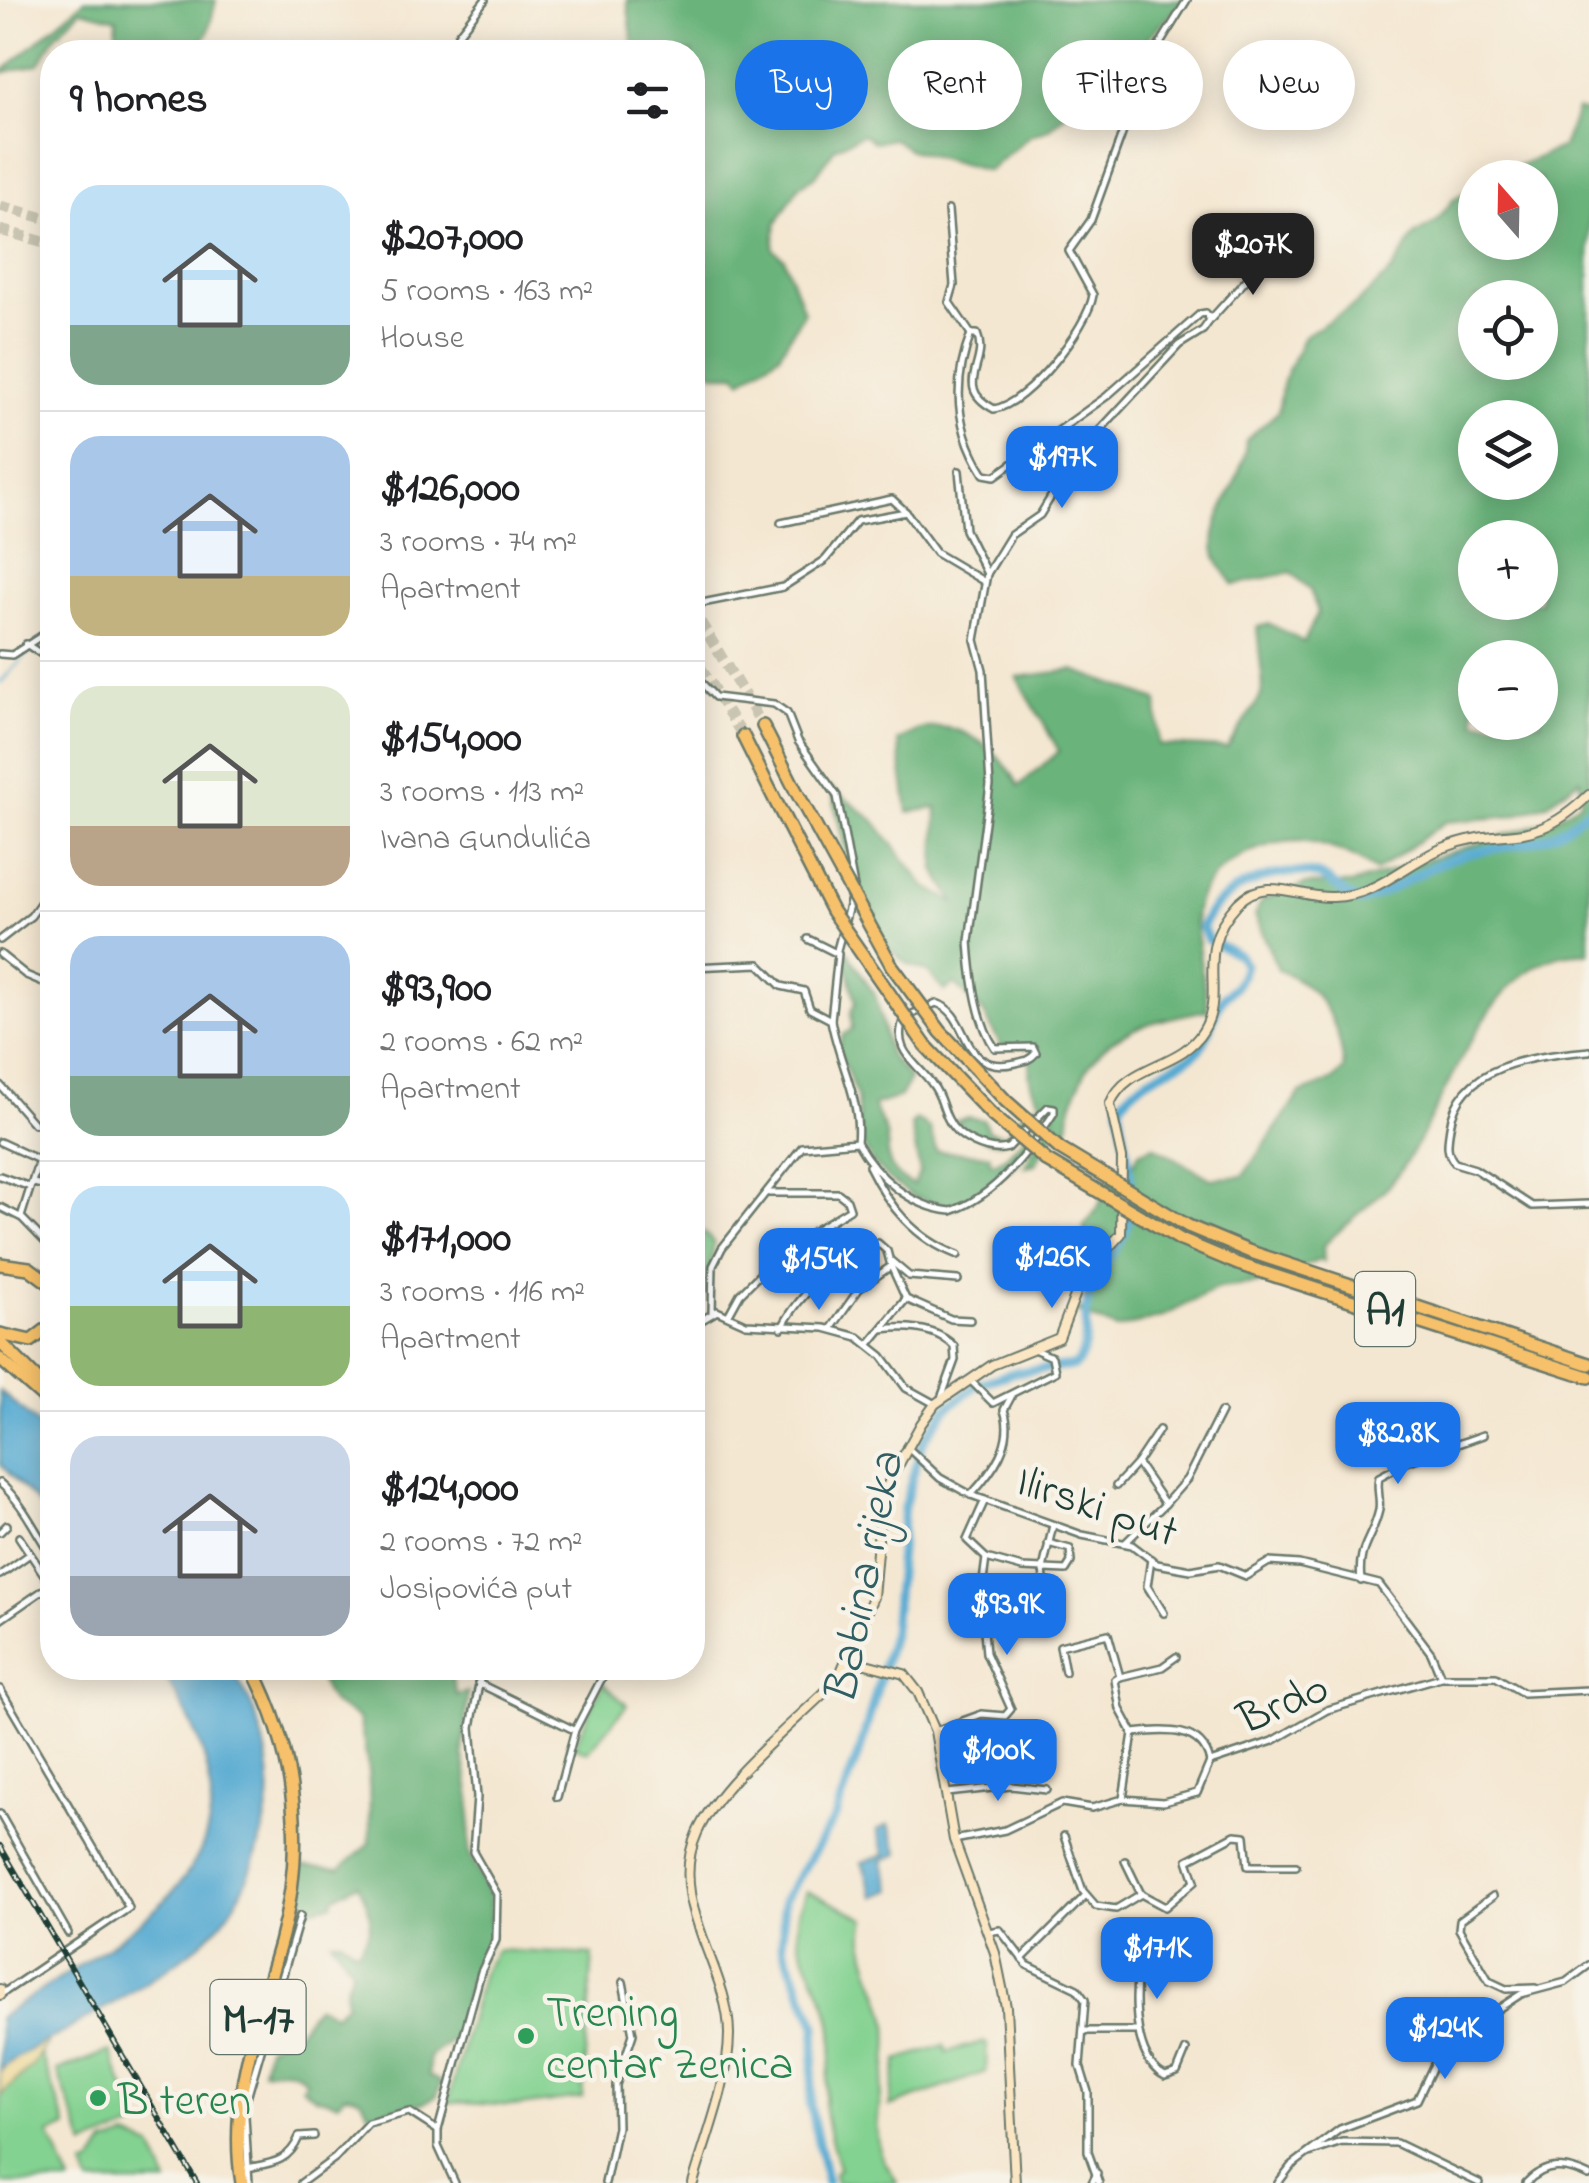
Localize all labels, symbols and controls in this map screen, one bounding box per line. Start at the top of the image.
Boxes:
chip: Buy [735,40,868,130]
chip: Rent [888,40,1022,130]
chip: Filters [1042,40,1203,130]
chip: New [1223,40,1355,130]
text: 9 homes [70,70,208,131]
icon: filters [620,73,675,128]
north arrow [1458,160,1558,260]
map controls [1458,160,1558,740]
text: $207,000 [380,208,523,269]
pin: $207K [1183,213,1323,298]
text: $207K [1214,222,1292,269]
icon: home [150,225,270,345]
text: 5 rooms · 163 m² [380,269,593,316]
button: locate [1458,280,1558,380]
text: House [380,316,464,363]
button: layers [1458,400,1558,500]
pin: $197K [992,426,1132,511]
text: $197K [1028,435,1096,482]
text: $126,000 [380,459,520,520]
icon: home [150,476,270,596]
text: 3 rooms · 74 m² [380,520,577,567]
button: + [1458,520,1558,620]
text: Apartment [380,567,521,614]
button: − [1458,640,1558,740]
text: $154,000 [380,709,522,770]
icon: home [150,726,270,846]
text: 3 rooms · 113 m² [380,770,584,817]
text: Ivana Gundulića [380,817,591,864]
text: $93,900 [380,959,492,1020]
icon: home [150,976,270,1096]
text: 2 rooms · 62 m² [380,1020,583,1067]
text: Apartment [380,1067,521,1114]
text: $171,000 [380,1209,511,1270]
icon: home [150,1226,270,1346]
pin: $126K [982,1226,1122,1311]
pin: $154K [749,1228,889,1313]
text: $126K [1014,1235,1090,1282]
text: $154K [781,1237,857,1284]
text: 3 rooms · 116 m² [380,1270,585,1317]
road number: A1 [1355,1272,1415,1346]
text: Apartment [380,1317,521,1364]
pin: $82.8K [1317,1402,1479,1487]
text: $82.8K [1357,1411,1439,1458]
water label: Babina rijeka [807,1446,925,1711]
street label: Ilirski put [1007,1450,1186,1567]
text: $124,000 [380,1459,519,1520]
icon: home [150,1476,270,1596]
text: 2 rooms · 72 m² [380,1520,582,1567]
text: Josipovića put [380,1567,572,1614]
pin: $93.9K [926,1573,1088,1658]
text: $93.9K [970,1582,1044,1629]
street label: Brdo [1227,1657,1340,1755]
pin: $100K [928,1719,1068,1804]
text: $100K [962,1728,1034,1775]
pin: $171K [1087,1917,1227,2002]
text: $171K [1123,1926,1191,1973]
road number: M-17 [210,1980,306,2054]
place label: Trening centar Zenica [546,1982,793,2100]
pin: $124K [1375,1997,1515,2082]
text: $124K [1408,2006,1482,2053]
marker: Trening centar Zenica [515,2025,537,2047]
place label: B teren [117,2070,251,2136]
marker: B teren [87,2087,109,2109]

